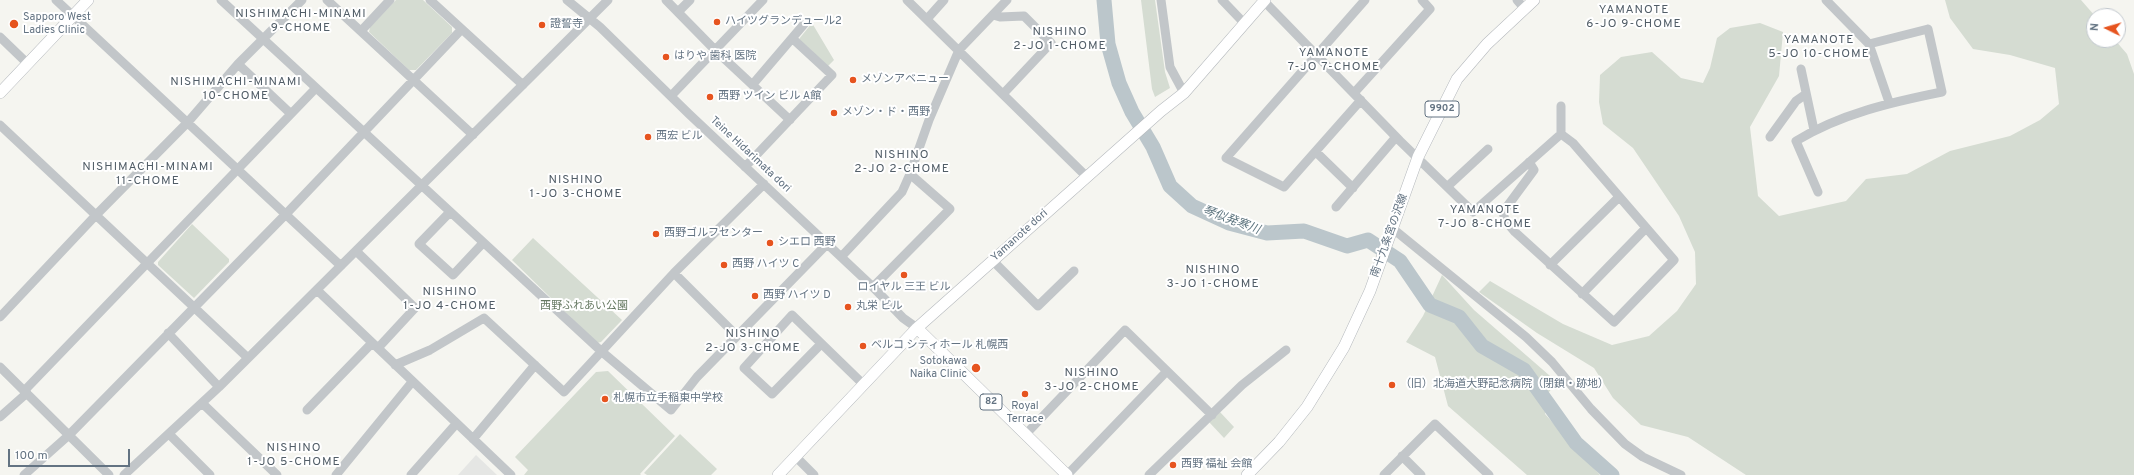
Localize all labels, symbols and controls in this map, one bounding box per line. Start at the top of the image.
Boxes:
district label: YAMANOTE 6-JO 9-CHOME [1586,4,1682,32]
district label: NISHIMACHI-MINAMI 9-CHOME [235,8,367,36]
north arrow [2086,8,2126,48]
place label: Sapporo West Ladies Clinic [23,11,91,37]
place label: ハイツグランデュール2 [725,15,842,29]
marker: ハイツグランデュール2 [712,17,722,27]
marker: Sapporo West Ladies Clinic [8,18,20,30]
place label: 證誓寺 [550,18,583,32]
marker: 證誓寺 [537,20,547,30]
text: N [2088,22,2102,32]
district label: NISHINO 2-JO 1-CHOME [1013,26,1107,54]
district label: YAMANOTE 5-JO 10-CHOME [1768,34,1870,62]
district label: YAMANOTE 7-JO 7-CHOME [1288,47,1380,75]
place label: はりや 歯科 医院 [674,50,756,64]
marker: はりや 歯科 医院 [661,52,671,62]
place label: メゾンアベニュー [861,73,949,87]
marker: メゾンアベニュー [848,75,858,85]
district label: NISHIMACHI-MINAMI 10-CHOME [170,76,302,104]
place label: 西野 ツイン ビル A館 [718,90,821,104]
marker: 西野 ツイン ビル A館 [705,92,715,102]
road number: 9902 [1425,101,1459,117]
place label: メゾン・ド・西野 [842,106,930,120]
marker: メゾン・ド・西野 [829,108,839,118]
street label: Teine Hidarimata dori [707,114,793,196]
place label: 西宏 ビル [656,130,703,144]
marker: 西宏 ビル [643,132,653,142]
district label: NISHINO 2-JO 2-CHOME [854,149,950,177]
district label: NISHIMACHI-MINAMI 11-CHOME [82,161,214,189]
district label: NISHINO 1-JO 3-CHOME [529,174,623,202]
street label: 南十九条宮の沢線 [1369,192,1411,280]
water label: 琴似発寒川 [1200,204,1262,238]
district label: YAMANOTE 7-JO 8-CHOME [1438,204,1532,232]
street label: Yamanote dori [989,207,1051,265]
place label: 西野ゴルフセンター [664,227,763,241]
marker: 西野ゴルフセンター [651,229,661,239]
place label: シエロ 西野 [778,236,836,250]
marker: シエロ 西野 [765,238,775,248]
place label: 西野 ハイツ C [732,258,799,272]
marker: 西野 ハイツ C [719,260,729,270]
district label: NISHINO 3-JO 1-CHOME [1166,264,1260,292]
marker: ロイヤル 三王 ビル [899,270,909,280]
place label: ロイヤル 三王 ビル [857,281,951,295]
district label: NISHINO 1-JO 4-CHOME [403,286,497,314]
place label: 西野 ハイツ D [763,289,831,303]
marker: 西野 ハイツ D [750,291,760,301]
park label: 西野ふれあい公園 [540,300,628,314]
place label: 丸栄 ビル [856,300,903,314]
marker: 丸栄 ビル [843,302,853,312]
district label: NISHINO 2-JO 3-CHOME [705,328,801,356]
place label: ベルコ シティホール 札幌西 [871,339,1008,353]
marker: ベルコ シティホール 札幌西 [858,341,868,351]
place label: Sotokawa Naika Clinic [910,355,967,381]
marker: Sotokawa Naika Clinic [970,362,982,374]
district label: NISHINO 3-JO 2-CHOME [1044,367,1140,395]
place label: （旧）北海道大野記念病院（閉鎖・跡地） [1400,378,1609,392]
marker: （旧）北海道大野記念病院（閉鎖・跡地） [1387,380,1397,390]
marker: Royal Terrace [1020,389,1030,399]
place label: 札幌市立手稲東中学校 [613,392,723,406]
marker: 札幌市立手稲東中学校 [600,394,610,404]
road number: 82 [980,394,1002,410]
place label: Royal Terrace [1006,400,1044,426]
scale bar [10,441,132,467]
district label: NISHINO 1-JO 5-CHOME [247,442,341,470]
text: 100 m [15,448,48,464]
place label: 西野 福祉 会館 [1181,458,1252,472]
marker: 西野 福祉 会館 [1168,460,1178,470]

